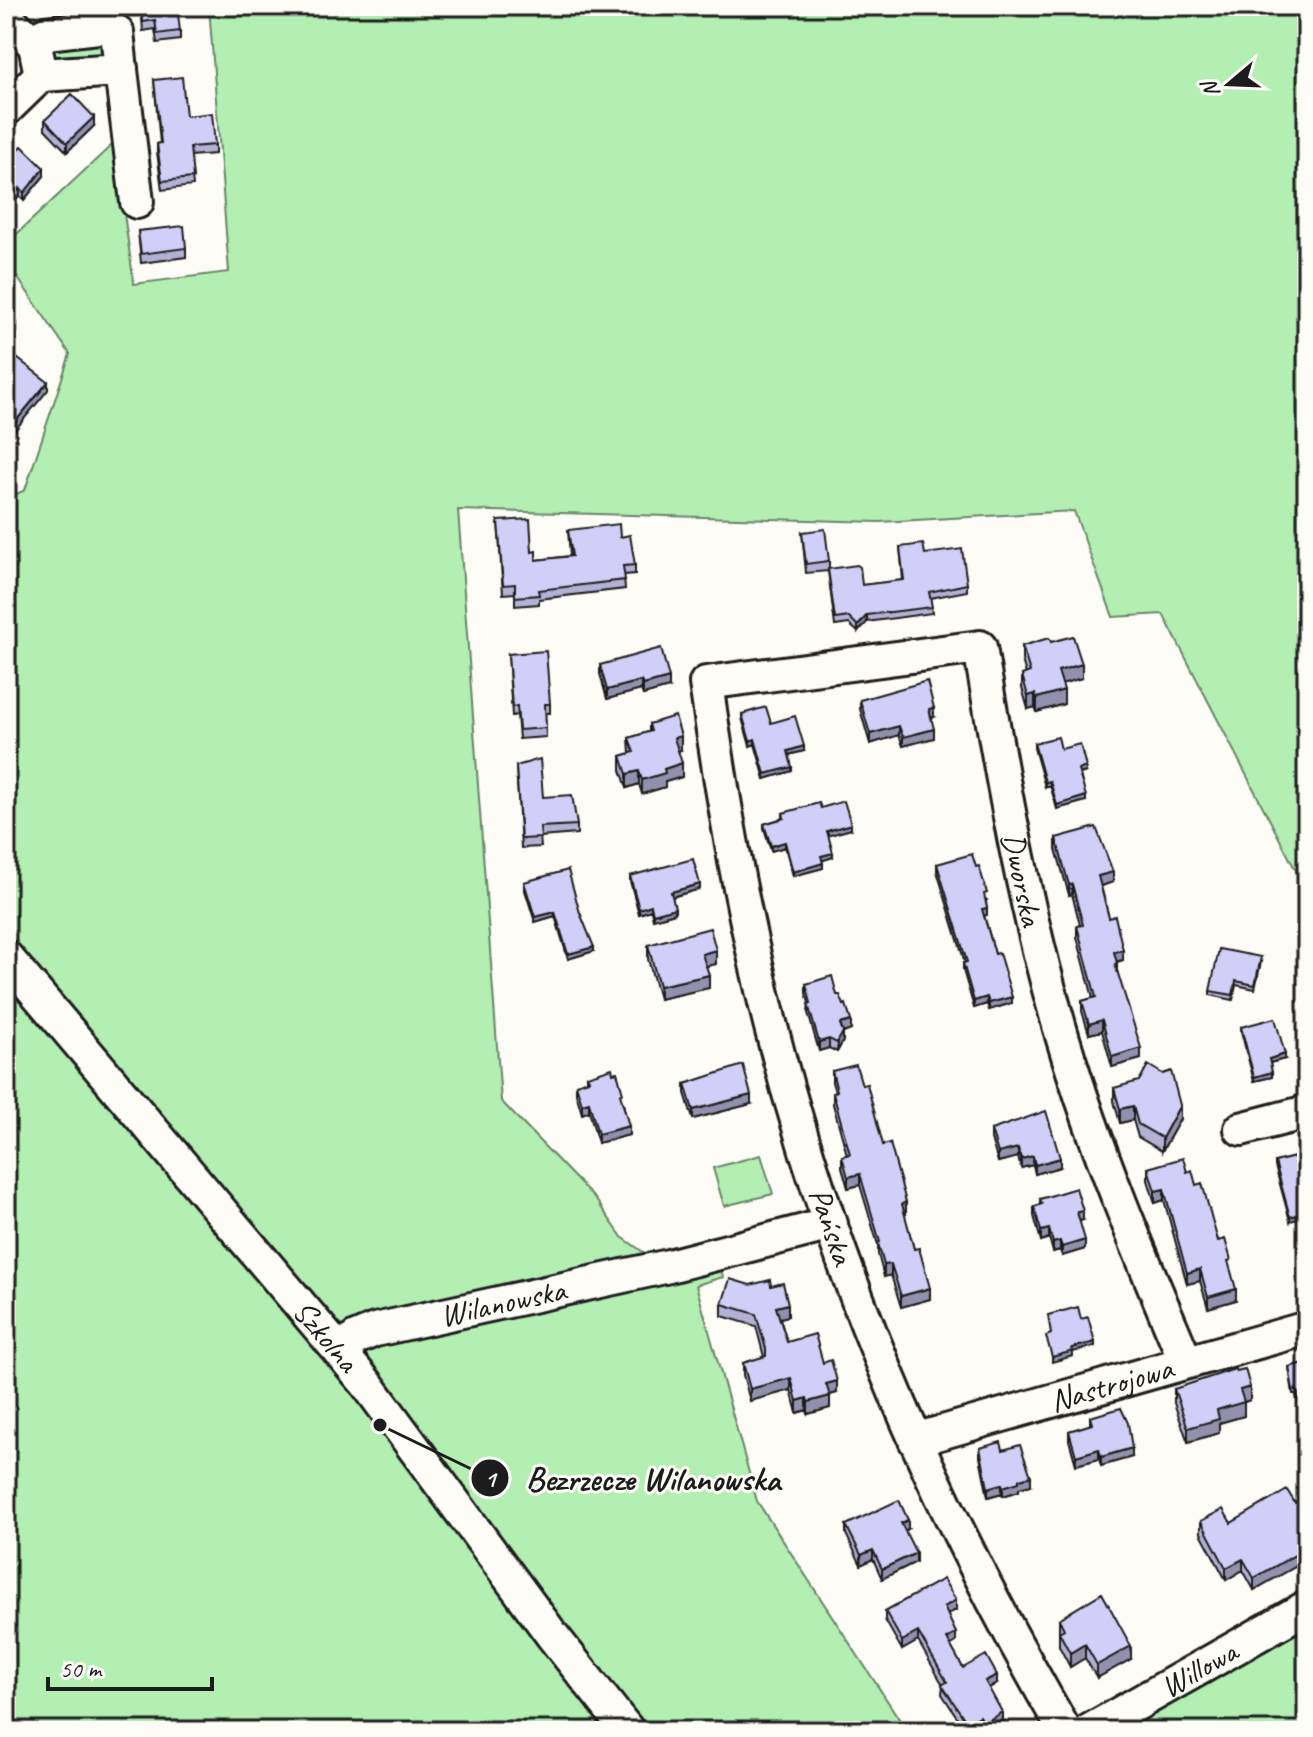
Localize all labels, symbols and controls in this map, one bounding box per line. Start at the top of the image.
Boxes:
north arrow [1189,44,1269,124]
text: N [1194,76,1226,101]
street label: Dworska [993,829,1053,932]
street label: Pańska [799,1182,864,1272]
street label: Wilanowska [436,1269,571,1336]
street label: Szkolna [284,1292,369,1382]
street label: Nastrojowa [1045,1347,1179,1421]
callout: Bezrzecze Wilanowska [470,1449,797,1507]
text: Bezrzecze Wilanowska [526,1457,783,1500]
text: 1 [485,1464,499,1494]
street label: Willowa [1153,1630,1247,1707]
scale bar [48,1641,212,1691]
text: 50 m [60,1654,103,1684]

